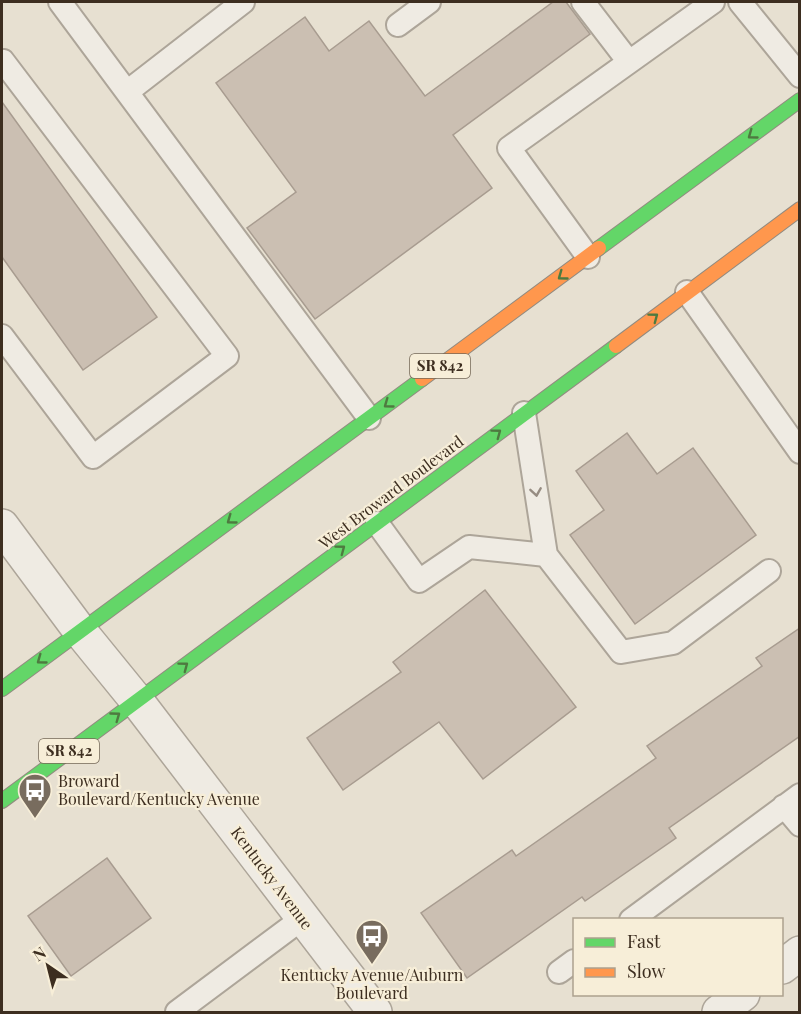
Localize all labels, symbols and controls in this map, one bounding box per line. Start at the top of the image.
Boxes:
one-way arrow [748,128,759,139]
one-way arrow [557,269,568,280]
one-way arrow [647,313,658,324]
road number: SR 842 [410,354,470,378]
one-way arrow [383,397,394,408]
street label: West Broward Boulevard [313,430,467,554]
one-way arrow [491,430,502,441]
one-way arrow [529,487,541,497]
one-way arrow [226,512,237,523]
one-way arrow [334,546,345,557]
one-way arrow [36,653,47,664]
one-way arrow [178,662,189,673]
one-way arrow [110,713,121,724]
road number: SR 842 [39,739,99,763]
place label: Broward Boulevard/Kentucky Avenue [58,770,260,809]
bus stop icon: Broward Boulevard/Kentucky Avenue [17,772,53,819]
street label: Kentucky Avenue [227,822,318,933]
bus stop icon: Kentucky Avenue/Auburn Boulevard [354,918,390,965]
legend [573,918,783,996]
text: Fast [627,929,661,953]
north arrow [18,936,78,996]
text: N [28,941,50,965]
text: Slow [627,959,665,983]
place label: Kentucky Avenue/Auburn Boulevard [281,964,464,1003]

